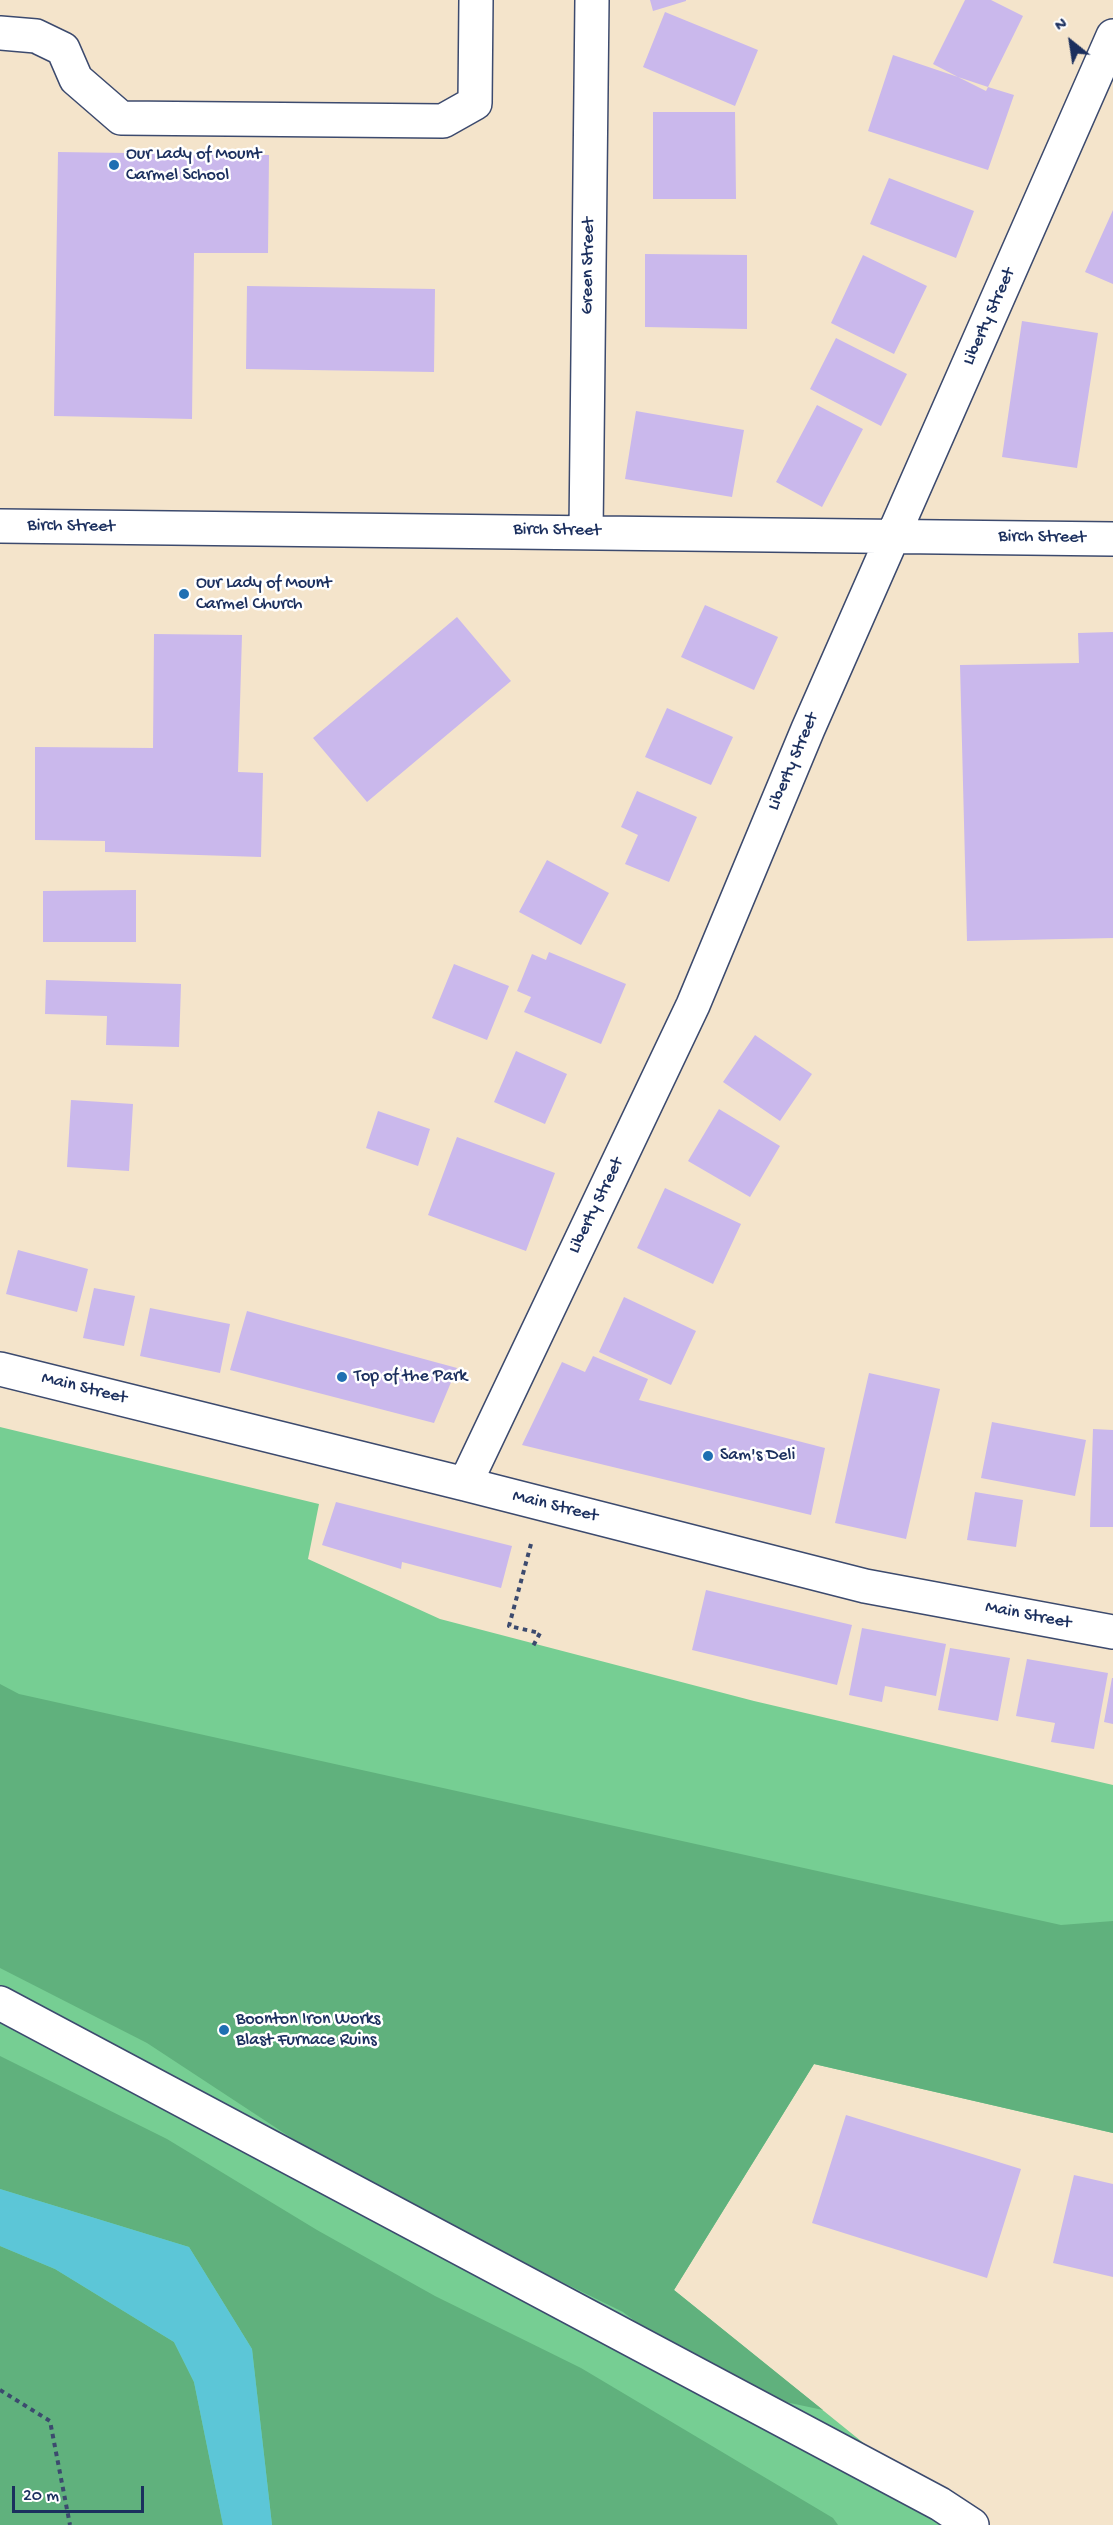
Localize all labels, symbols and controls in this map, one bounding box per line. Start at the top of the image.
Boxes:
north arrow [1041,12,1101,72]
text: N [1052,15,1071,37]
place label: Our Lady of Mount Carmel School [126,144,261,186]
marker: Our Lady of Mount Carmel School [107,158,121,172]
street label: Green Street [577,217,601,315]
street label: Liberty Street [959,265,1021,369]
street label: Birch Street [27,515,115,539]
street label: Birch Street [513,519,601,543]
street label: Birch Street [998,526,1086,550]
place label: Our Lady of Mount Carmel Church [196,573,331,616]
marker: Our Lady of Mount Carmel Church [177,587,191,601]
street label: Liberty Street [764,710,824,814]
street label: Liberty Street [564,1154,630,1258]
place label: Top of the Park [354,1366,467,1388]
street label: Main Street [39,1368,129,1410]
marker: Top of the Park [335,1370,349,1384]
place label: Sam's Deli [720,1445,795,1467]
marker: Sam's Deli [701,1449,715,1463]
street label: Main Street [510,1486,600,1528]
street label: Main Street [983,1597,1073,1635]
place label: Boonton Iron Works Blast Furnace Ruins [236,2009,380,2052]
marker: Boonton Iron Works Blast Furnace Ruins [217,2023,231,2037]
scale bar [15,2474,147,2512]
text: 20 m [23,2486,59,2507]

